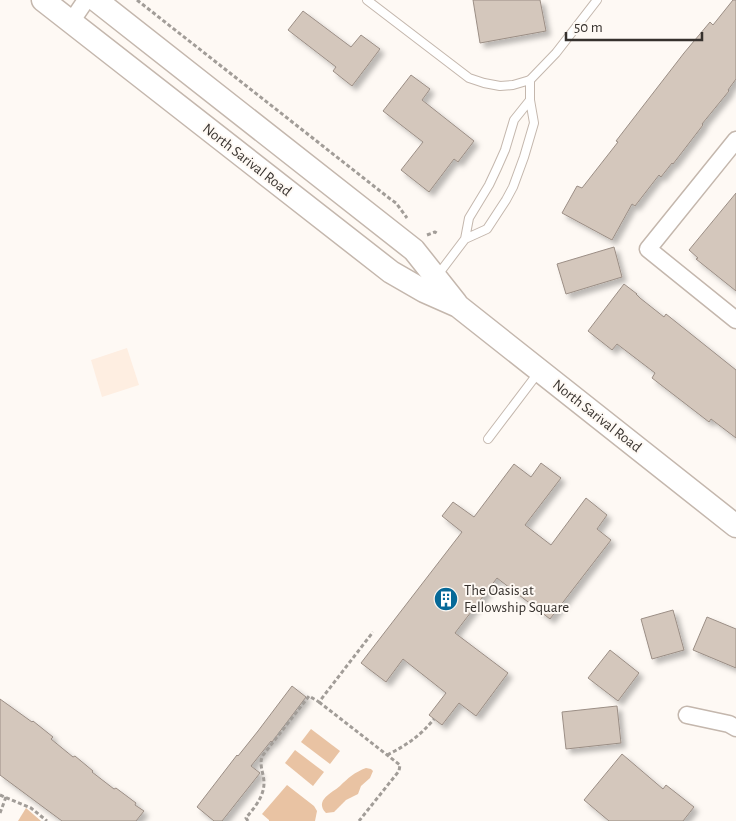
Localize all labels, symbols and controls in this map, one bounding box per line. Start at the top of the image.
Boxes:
scale bar [566,10,702,42]
text: 50 m [574,20,603,35]
street label: North Sarival Road [200,121,294,199]
street label: North Sarival Road [550,377,644,455]
place label: The Oasis at Fellowship Square [464,583,569,615]
building icon: The Oasis at Fellowship Square [433,586,459,612]

